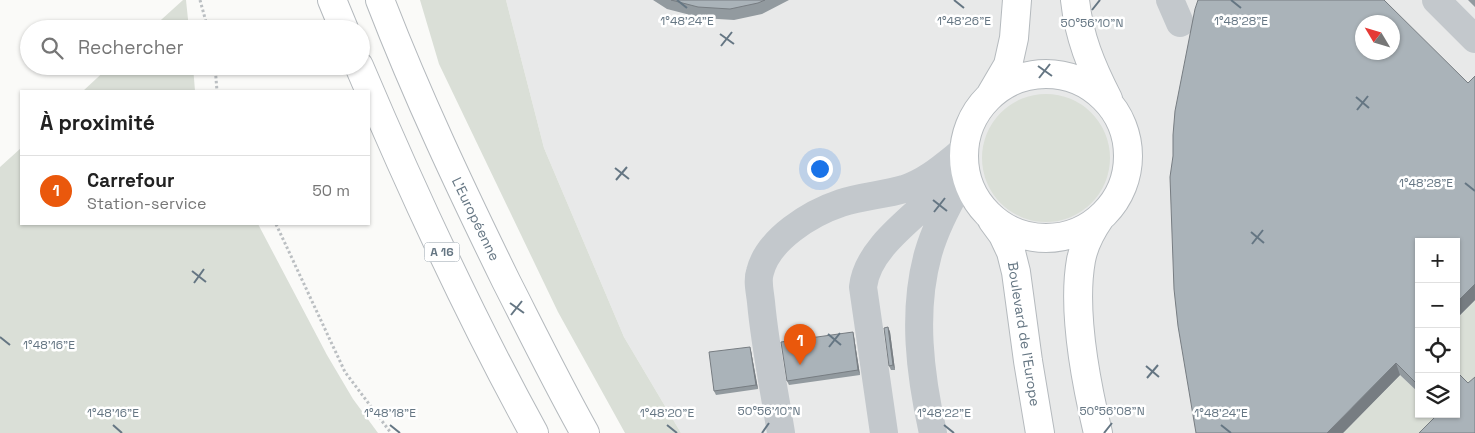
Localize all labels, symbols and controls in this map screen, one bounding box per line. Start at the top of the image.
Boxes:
text: 1°48'24"E [660,13,714,29]
text: 1°48'26"E [937,13,991,29]
text: 1°48'28"E [1214,13,1268,29]
text: 50°56'10"N [1061,15,1123,31]
north arrow [1355,15,1400,60]
search box [20,20,370,75]
icon: search [38,34,66,62]
text: Rechercher [78,35,184,60]
text: À proximité [40,109,155,136]
your location [807,156,833,182]
text: Carrefour [87,168,174,193]
street label: L'Européenne [448,174,504,264]
text: 1°48'28"E [1399,175,1453,191]
text: 1 [52,180,60,201]
text: 50 m [312,180,350,201]
text: Station-service [87,193,207,214]
map controls [1415,238,1460,418]
button: + [1415,238,1460,283]
road number: A 16 [424,242,460,262]
street label: Boulevard de l'Europe [1004,260,1044,408]
button: − [1415,283,1460,328]
pin: 1 [784,324,816,365]
button: locate [1415,328,1460,373]
text: 1°48'16"E [23,337,75,353]
button: layers [1415,373,1460,418]
text: 50°56'10"N [738,403,800,419]
text: 50°56'08"N [1079,403,1145,419]
text: 1°48'16"E [87,405,139,421]
text: 1°48'18"E [364,405,416,421]
text: 1°48'20"E [640,405,694,421]
text: 1°48'22"E [917,405,971,421]
text: 1°48'24"E [1194,405,1248,421]

